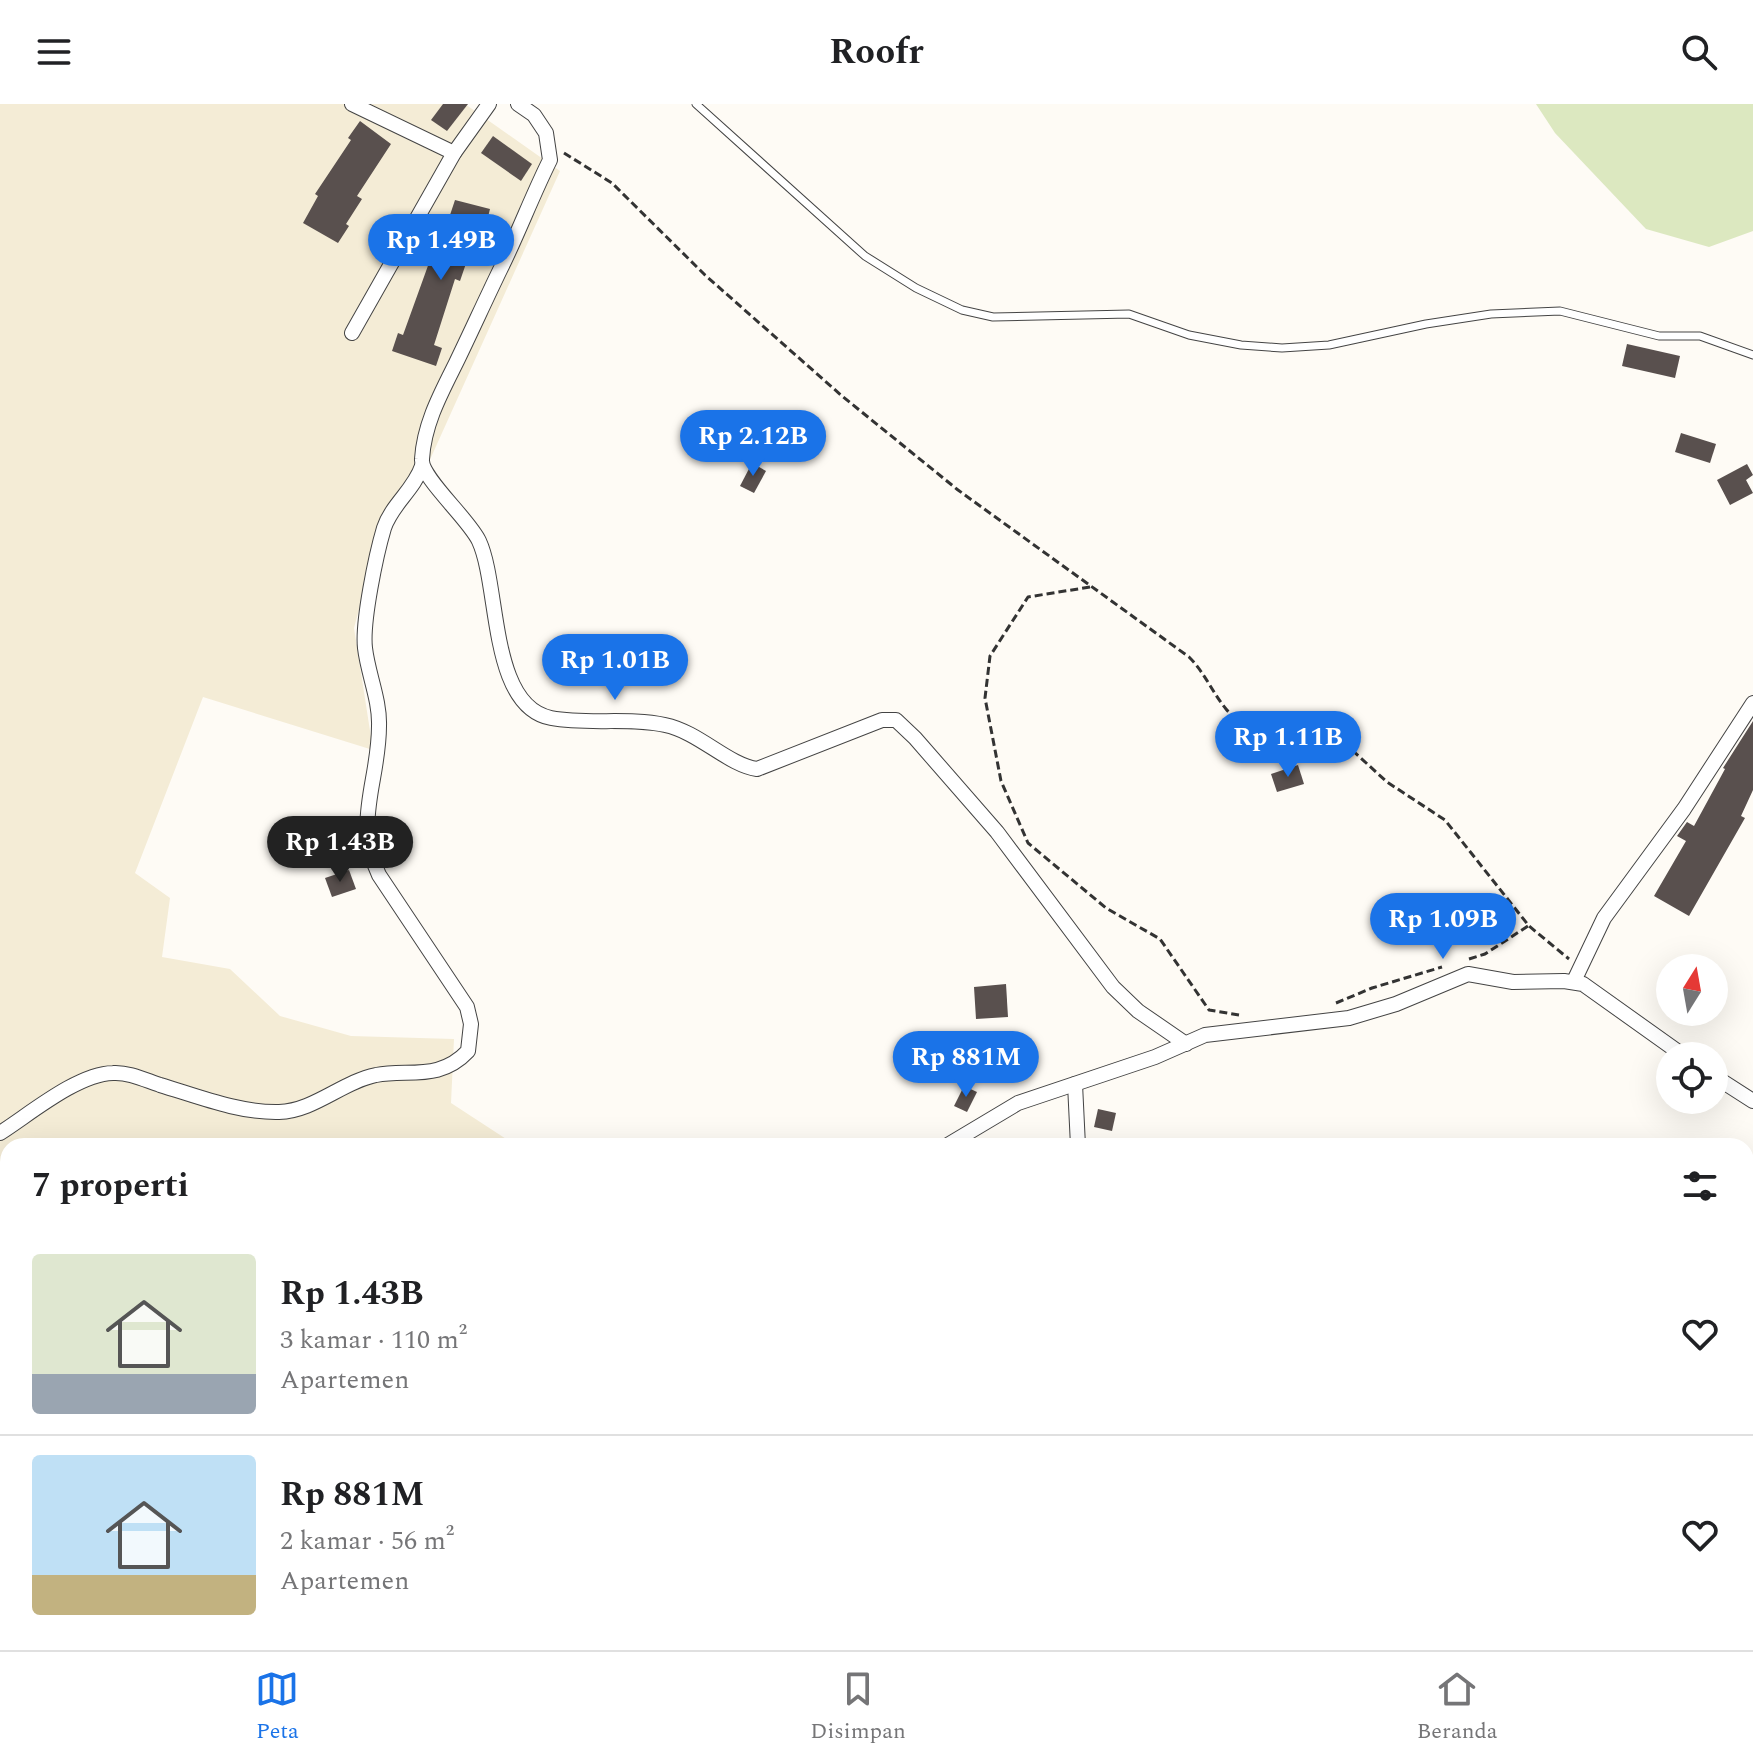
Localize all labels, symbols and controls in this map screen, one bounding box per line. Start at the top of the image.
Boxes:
text: Roofr [829,25,924,80]
icon: menu [32,30,76,74]
icon: search [1677,30,1721,74]
pin: Rp 1.49B [358,214,524,282]
text: Rp 1.49B [386,220,496,260]
pin: Rp 2.12B [670,410,836,478]
text: Rp 2.12B [698,416,808,456]
pin: Rp 1.01B [532,634,698,702]
text: Rp 1.01B [560,640,670,680]
pin: Rp 1.11B [1205,711,1371,779]
text: Rp 1.11B [1233,717,1343,757]
pin: Rp 1.43B [257,816,423,884]
text: Rp 1.43B [285,822,395,862]
pin: Rp 1.09B [1360,893,1526,961]
text: Rp 1.09B [1388,899,1498,939]
north arrow [1656,954,1728,1026]
map controls [1656,954,1728,1114]
pin: Rp 881M [892,1031,1040,1099]
text: Rp 881M [911,1037,1021,1077]
button: locate [1656,1042,1728,1114]
text: 7 properti [32,1160,189,1212]
icon: filters [1678,1164,1722,1208]
text: Rp 1.43B [280,1268,424,1320]
icon: home [96,1286,192,1382]
icon: heart [1678,1312,1722,1356]
text: 3 kamar · 110 m² [280,1320,467,1360]
text: Apartemen [280,1360,409,1400]
text: Rp 881M [280,1469,424,1521]
icon: home [96,1487,192,1583]
icon: heart [1678,1513,1722,1557]
text: 2 kamar · 56 m² [280,1521,454,1561]
text: Apartemen [280,1561,409,1601]
tab: Peta [255,1667,299,1748]
tab: Disimpan [810,1667,906,1748]
tab: Beranda [1417,1667,1498,1748]

